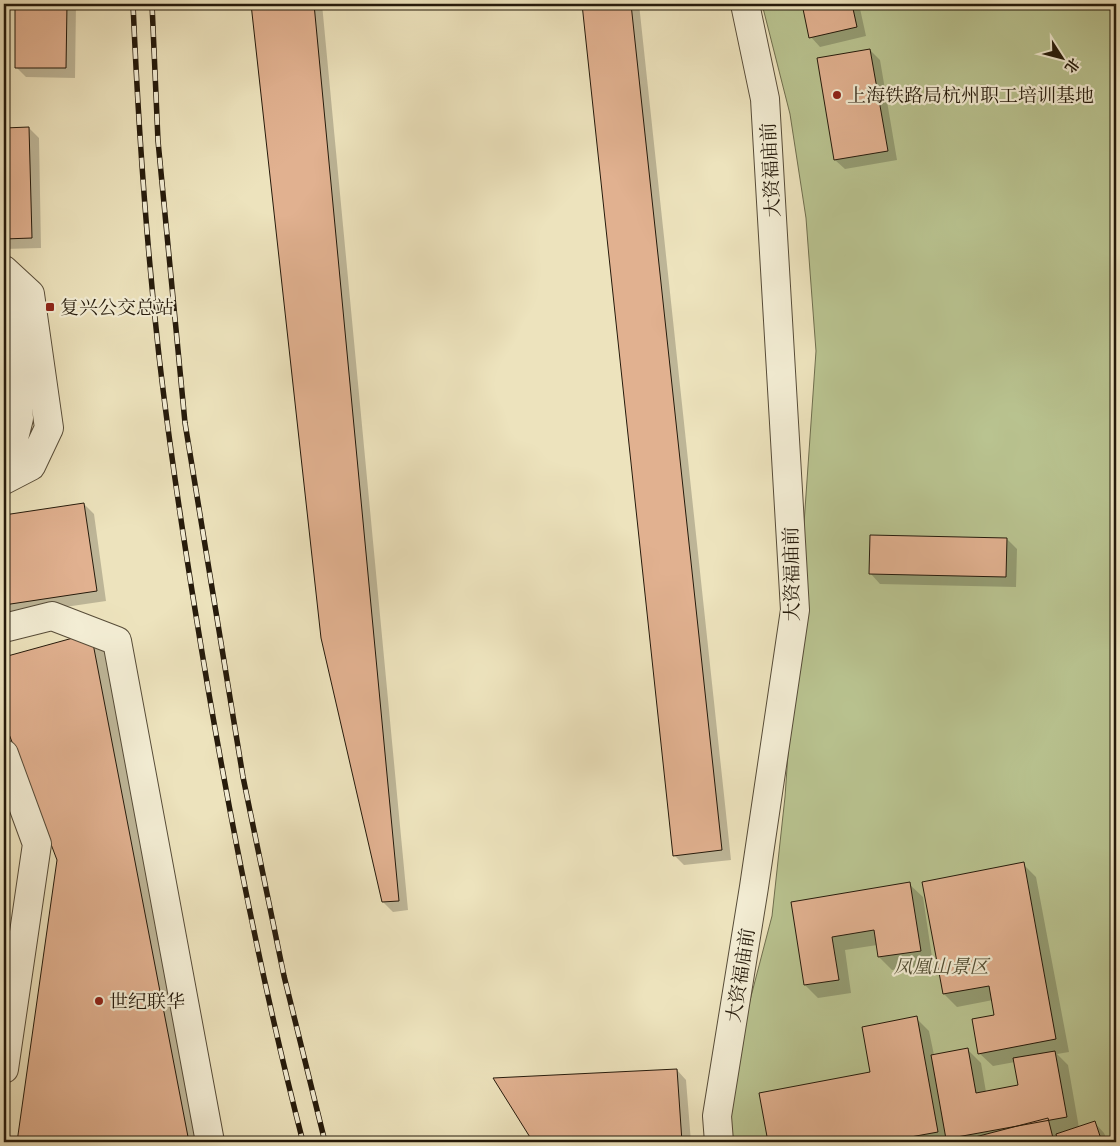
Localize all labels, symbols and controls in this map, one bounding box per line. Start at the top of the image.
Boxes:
north arrow [1038,32,1088,82]
text: 北 [1060,54,1083,76]
place label: 上海铁路局杭州职工培训基地 [847,84,1094,108]
marker: 上海铁路局杭州职工培训基地 [831,89,843,101]
street label: 大资福庙前 [757,122,785,218]
place label: 复兴公交总站 [60,296,174,320]
marker: 复兴公交总站 [44,301,56,313]
street label: 大资福庙前 [779,526,805,622]
street label: 大资福庙前 [722,926,760,1024]
park label: 凤凰山景区 [893,955,991,979]
place label: 世纪联华 [109,990,185,1014]
marker: 世纪联华 [93,995,105,1007]

